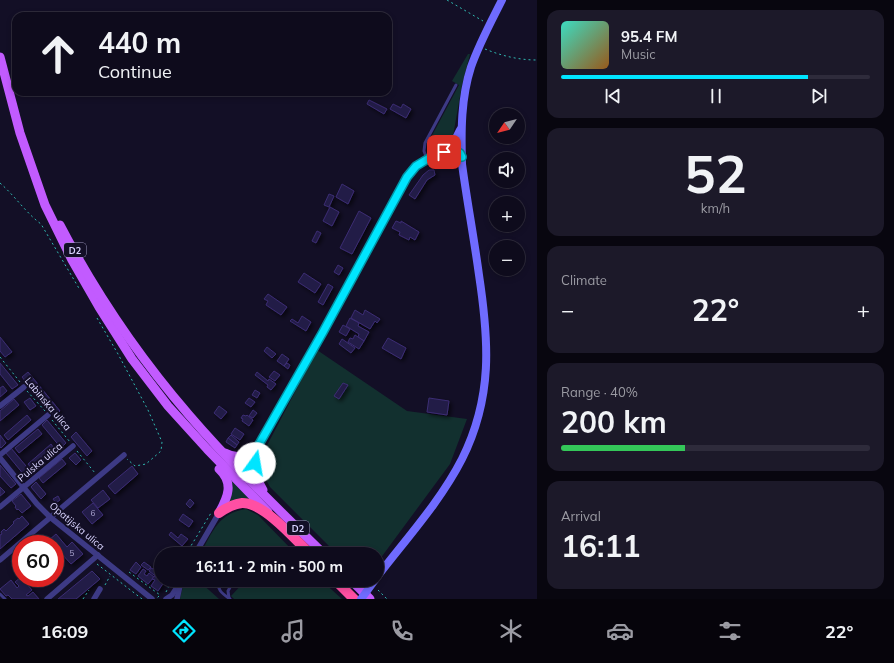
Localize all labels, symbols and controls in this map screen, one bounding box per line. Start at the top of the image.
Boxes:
text: 440 m [98,25,181,60]
text: 95.4 FM [621,27,677,46]
icon: ahead [32,28,84,80]
text: Music [621,46,656,62]
text: Continue [98,60,172,83]
icon: previous [602,85,624,107]
icon: pause [705,85,727,107]
icon: next [808,85,830,107]
north arrow [489,108,525,144]
map controls [489,108,525,276]
pin [427,135,461,169]
icon: arrive [433,141,455,163]
text: 52 [684,141,747,206]
button: sound [489,152,525,188]
button: + [489,196,525,232]
text: km/h [701,200,730,216]
button: − [489,240,525,276]
road number: D2 [64,243,86,257]
text: Climate [561,272,607,288]
text: 22° [692,291,739,329]
text: − [561,296,574,324]
text: + [857,296,870,324]
street label: Labinska ulica [22,375,74,433]
text: Range · 40% [561,384,638,400]
text: 200 km [561,403,667,441]
street label: Pulska ulica [15,439,65,485]
position arrow [234,442,276,484]
street label: Opatijska ulica [47,499,107,553]
house number: 6 [91,508,96,518]
text: Arrival [561,508,601,524]
road number: D2 [287,521,309,535]
text: 16:11 [561,527,640,565]
speed limit sign: 60 [12,535,64,587]
house number: 5 [70,548,75,558]
text: 16:11 · 2 min · 500 m [195,557,343,576]
icon: directions [170,617,198,645]
icon: music [279,617,307,645]
icon: phone [388,617,416,645]
icon: climate [497,617,525,645]
icon: car [606,617,634,645]
icon: filters [716,617,744,645]
text: 16:09 [41,620,88,643]
text: 22° [825,620,853,643]

